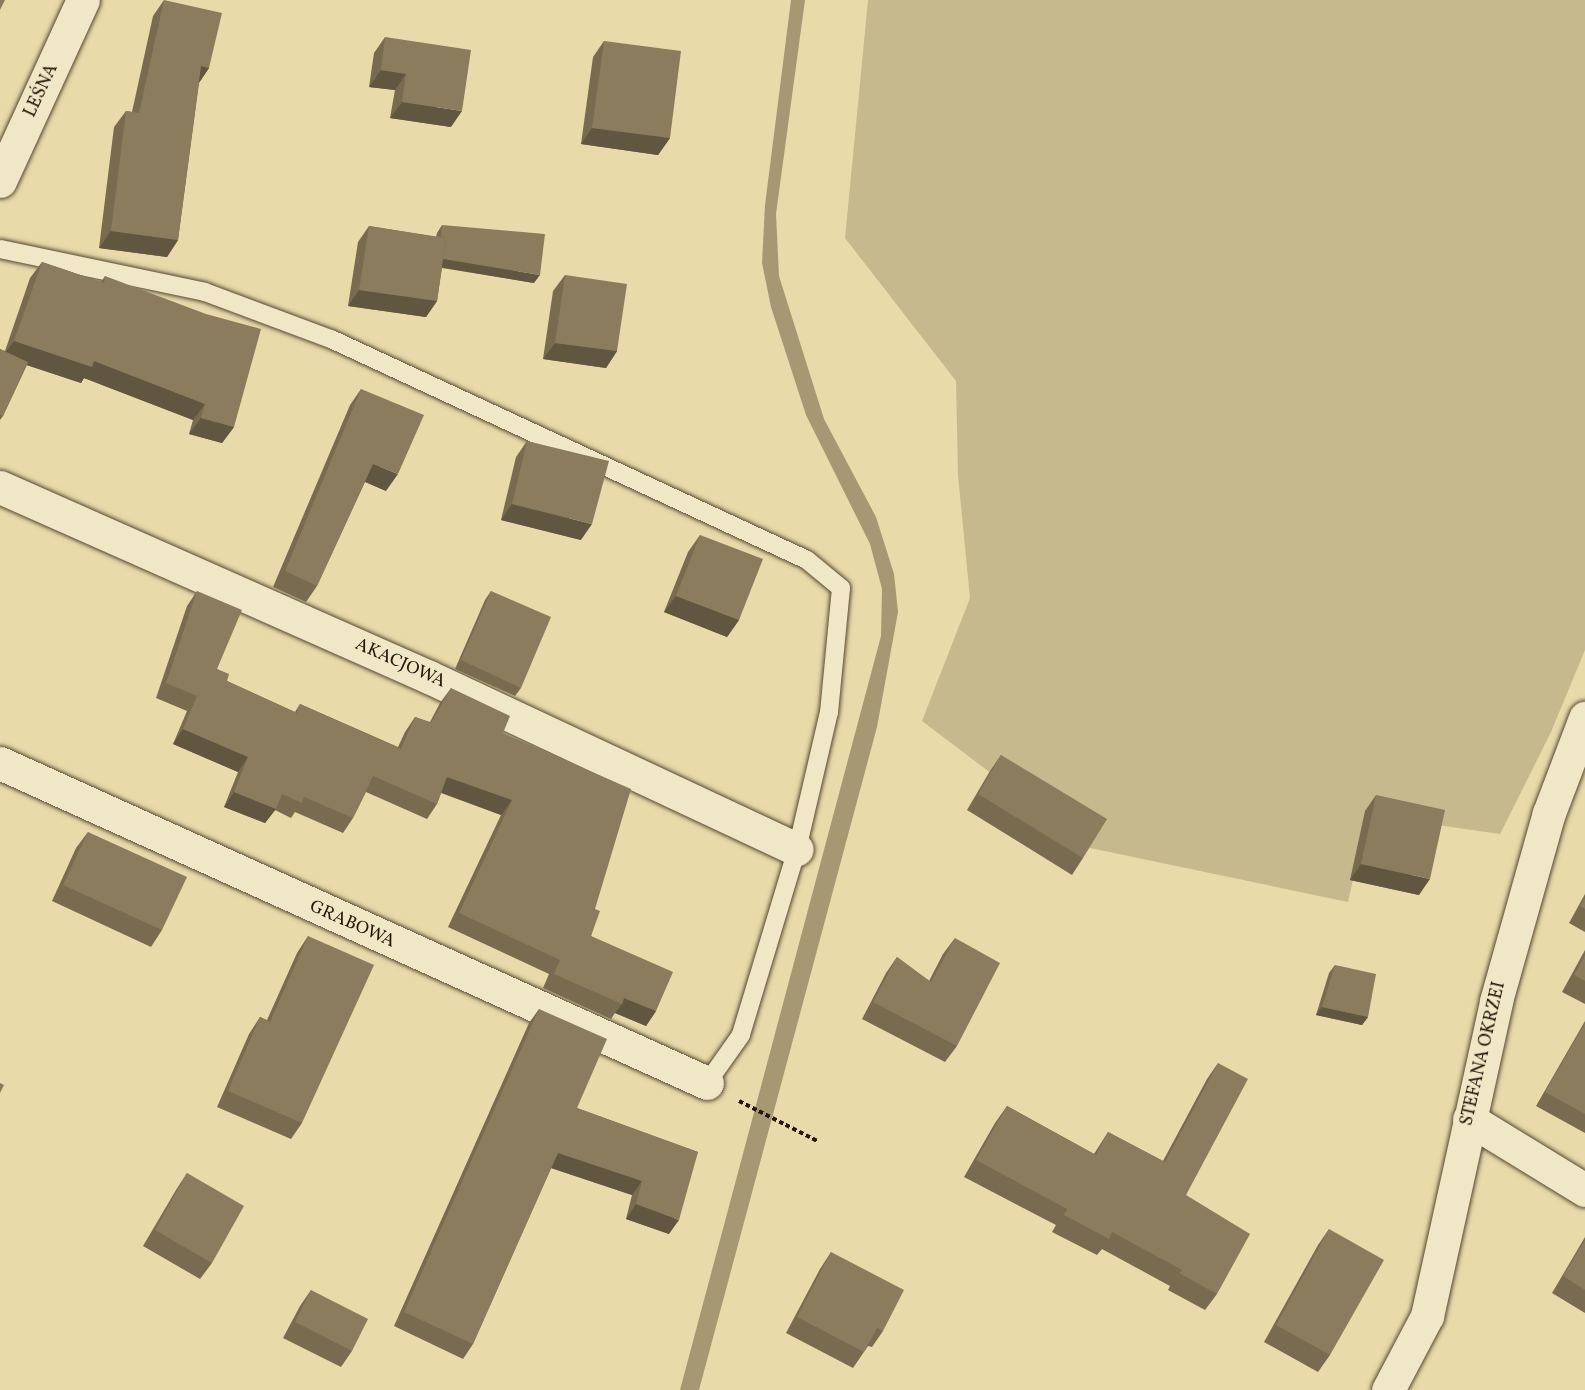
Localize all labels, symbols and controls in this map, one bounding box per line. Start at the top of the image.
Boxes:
street label: LEŚNA [20,61,64,121]
street label: AKACJOWA [351,634,449,694]
street label: GRABOWA [306,897,398,953]
street label: STEFANA OKRZEI [1457,980,1511,1128]

